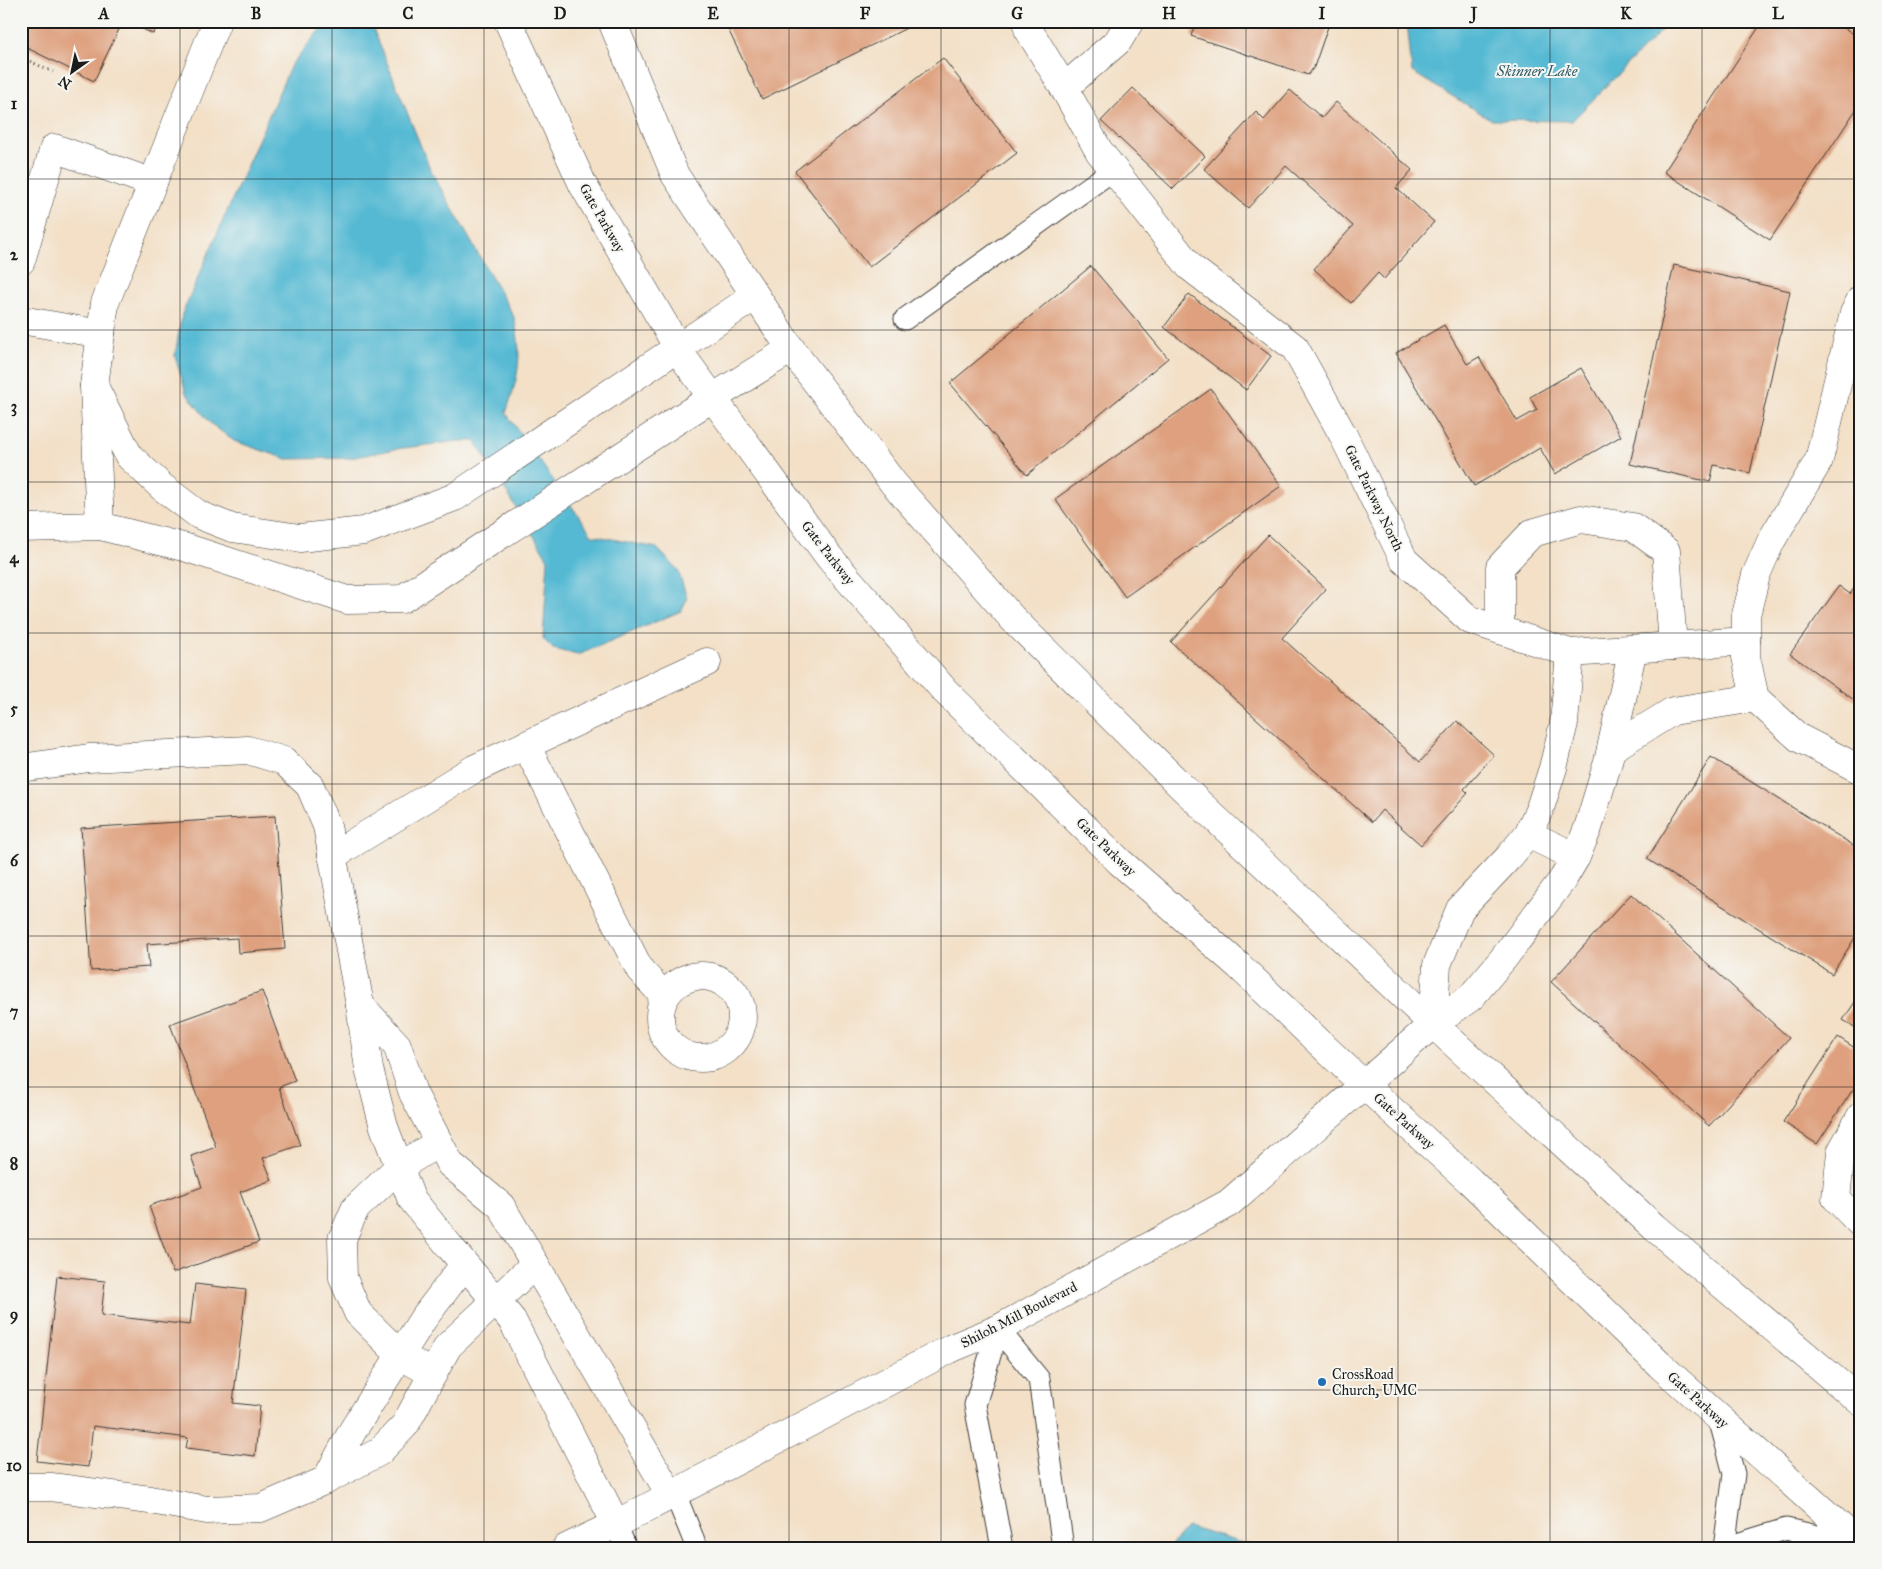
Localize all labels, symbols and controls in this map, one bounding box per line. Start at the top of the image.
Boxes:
text: A [98,4,110,23]
text: B [251,4,261,23]
text: C [403,4,414,23]
text: D [554,4,567,23]
text: E [707,4,719,23]
text: F [860,4,871,23]
text: G [1011,4,1023,23]
text: H [1162,4,1176,23]
text: I [1319,4,1326,23]
text: J [1469,4,1478,24]
text: K [1620,4,1632,23]
text: L [1772,4,1784,23]
north arrow [48,48,98,98]
water label: Skinner Lake [1496,62,1578,80]
text: N [55,72,75,93]
text: 1 [11,94,18,113]
street label: Gate Parkway [575,181,629,256]
text: 2 [10,245,19,264]
text: 3 [11,397,17,417]
street label: Gate Parkway North [1341,442,1407,554]
street label: Gate Parkway [798,518,859,589]
text: 4 [10,548,20,568]
text: 5 [10,699,18,718]
street label: Gate Parkway [1073,814,1140,880]
text: 6 [10,851,19,870]
text: 7 [10,1002,19,1021]
street label: Gate Parkway [1370,1089,1439,1153]
text: 8 [10,1154,18,1173]
street label: Shiloh Mill Boulevard [958,1278,1080,1352]
text: 9 [10,1305,18,1325]
place label: CrossRoad Church, UMC [1332,1366,1417,1399]
street label: Gate Parkway [1664,1368,1733,1432]
marker: CrossRoad Church, UMC [1316,1376,1328,1388]
text: 10 [6,1456,22,1475]

